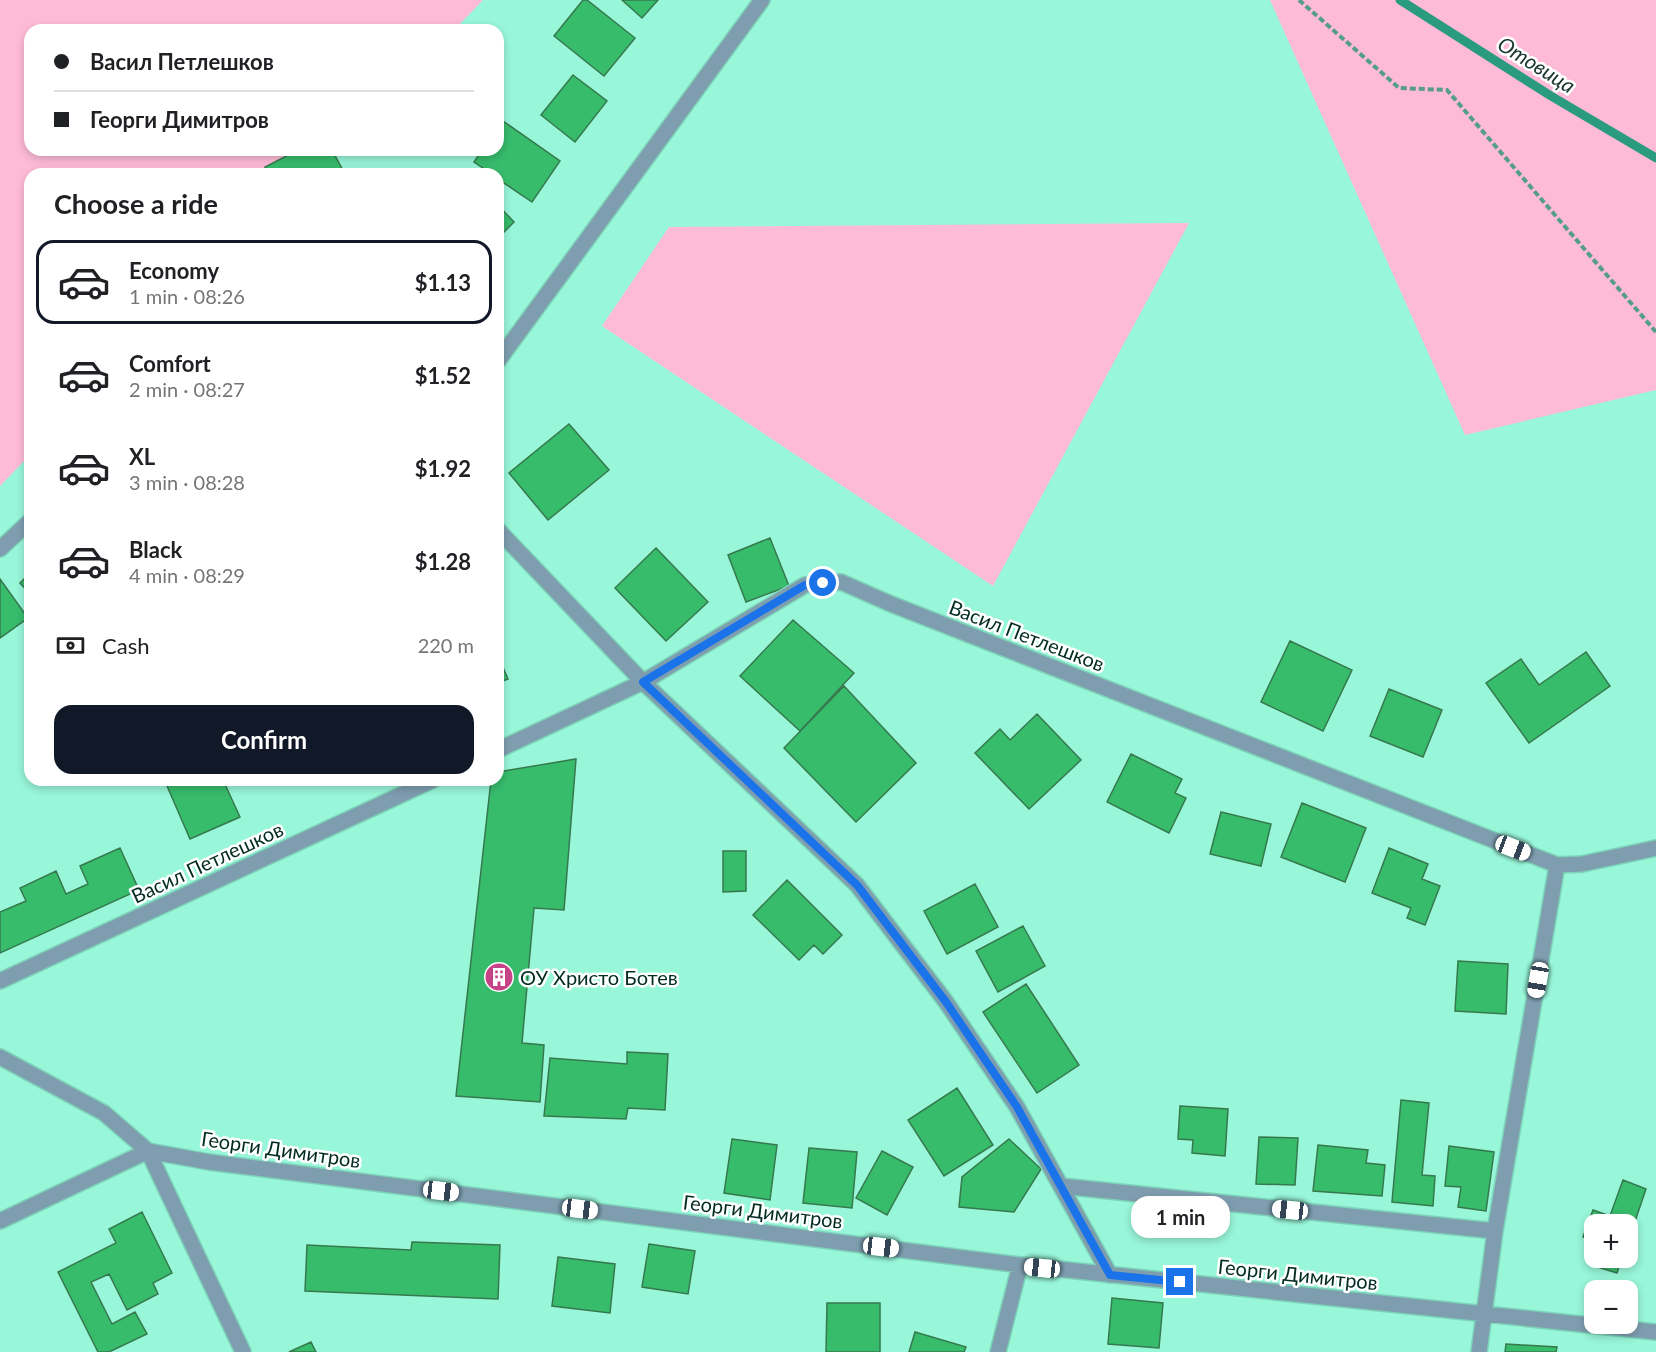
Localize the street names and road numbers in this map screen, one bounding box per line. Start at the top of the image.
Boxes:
street label: Васил Петлешков [946,594,1108,676]
street label: Васил Петлешков [127,816,287,908]
street label: Георги Димитров [200,1126,362,1172]
street label: Георги Димитров [682,1189,844,1233]
street label: Георги Димитров [1217,1254,1379,1294]

